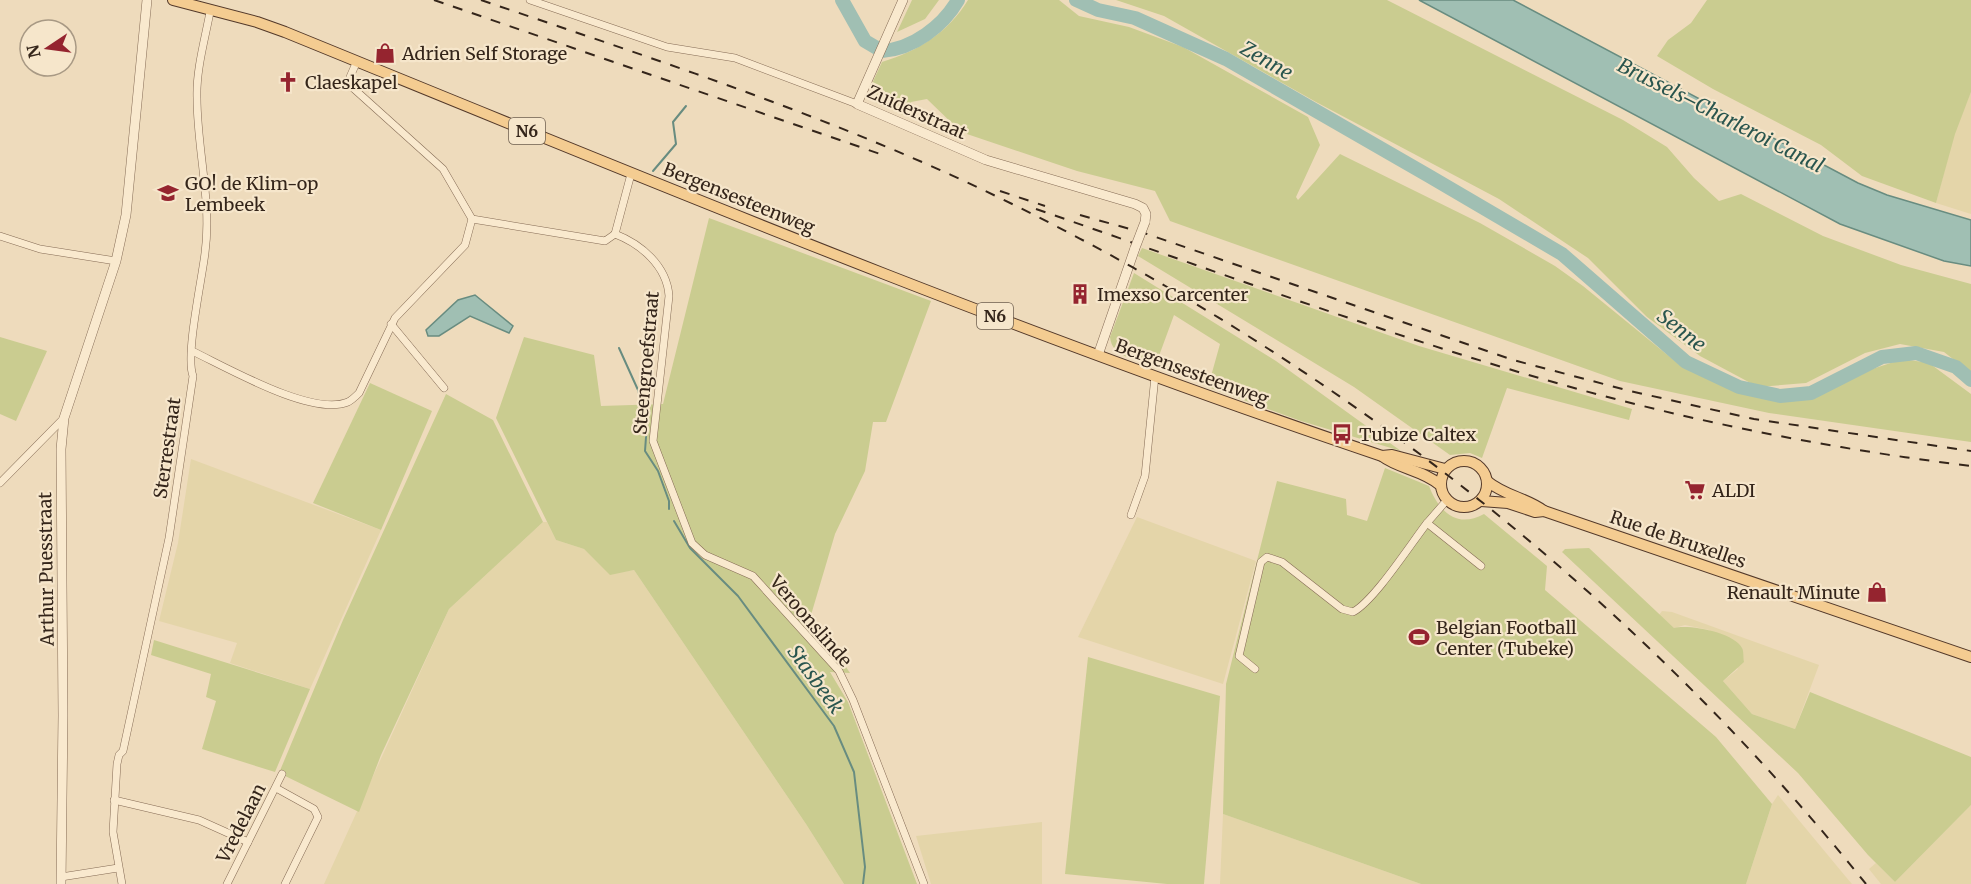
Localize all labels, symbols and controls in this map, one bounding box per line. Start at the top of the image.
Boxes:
north arrow [18,18,78,78]
water label: Zenne [1236,35,1298,85]
shop icon: Adrien Self Storage [373,41,397,65]
place label: Adrien Self Storage [401,42,567,65]
text: N [22,43,45,60]
water label: Brussels–Charleroi Canal [1614,52,1828,178]
church icon: Claeskapel [276,70,300,94]
place label: Claeskapel [305,71,398,94]
street label: Zuiderstraat [864,80,970,144]
road number: N6 [509,118,545,144]
street label: Bergensesteenweg [660,157,818,239]
place label: GO! de Klim-op Lembeek [185,172,318,216]
school or university icon: GO! de Klim-op Lembeek [156,181,180,205]
building icon: Imexso Carcenter [1068,282,1092,306]
place label: Imexso Carcenter [1097,283,1248,306]
street label: Steengroefstraat [628,290,664,436]
road number: N6 [977,303,1013,329]
water label: Senne [1653,303,1711,357]
street label: Bergensesteenweg [1112,334,1272,411]
street label: Sterrestraat [149,396,185,500]
bus stop icon: Tubize Caltex [1330,422,1354,446]
place label: Tubize Caltex [1359,423,1476,446]
supermarket icon: ALDI [1683,478,1707,502]
place label: ALDI [1711,479,1756,502]
street label: Arthur Puesstraat [33,492,59,647]
street label: Rue de Bruxelles [1607,505,1749,573]
street label: Veroonslinde [764,570,857,671]
shop icon: Renault Minute [1865,580,1889,604]
place label: Renault Minute [1727,581,1860,604]
place label: Belgian Football Center (Tubeke) [1436,616,1577,660]
sports icon: Belgian Football Center (Tubeke) [1407,625,1431,649]
water label: Stasbeek [783,640,849,718]
street label: Vredelaan [211,779,271,867]

